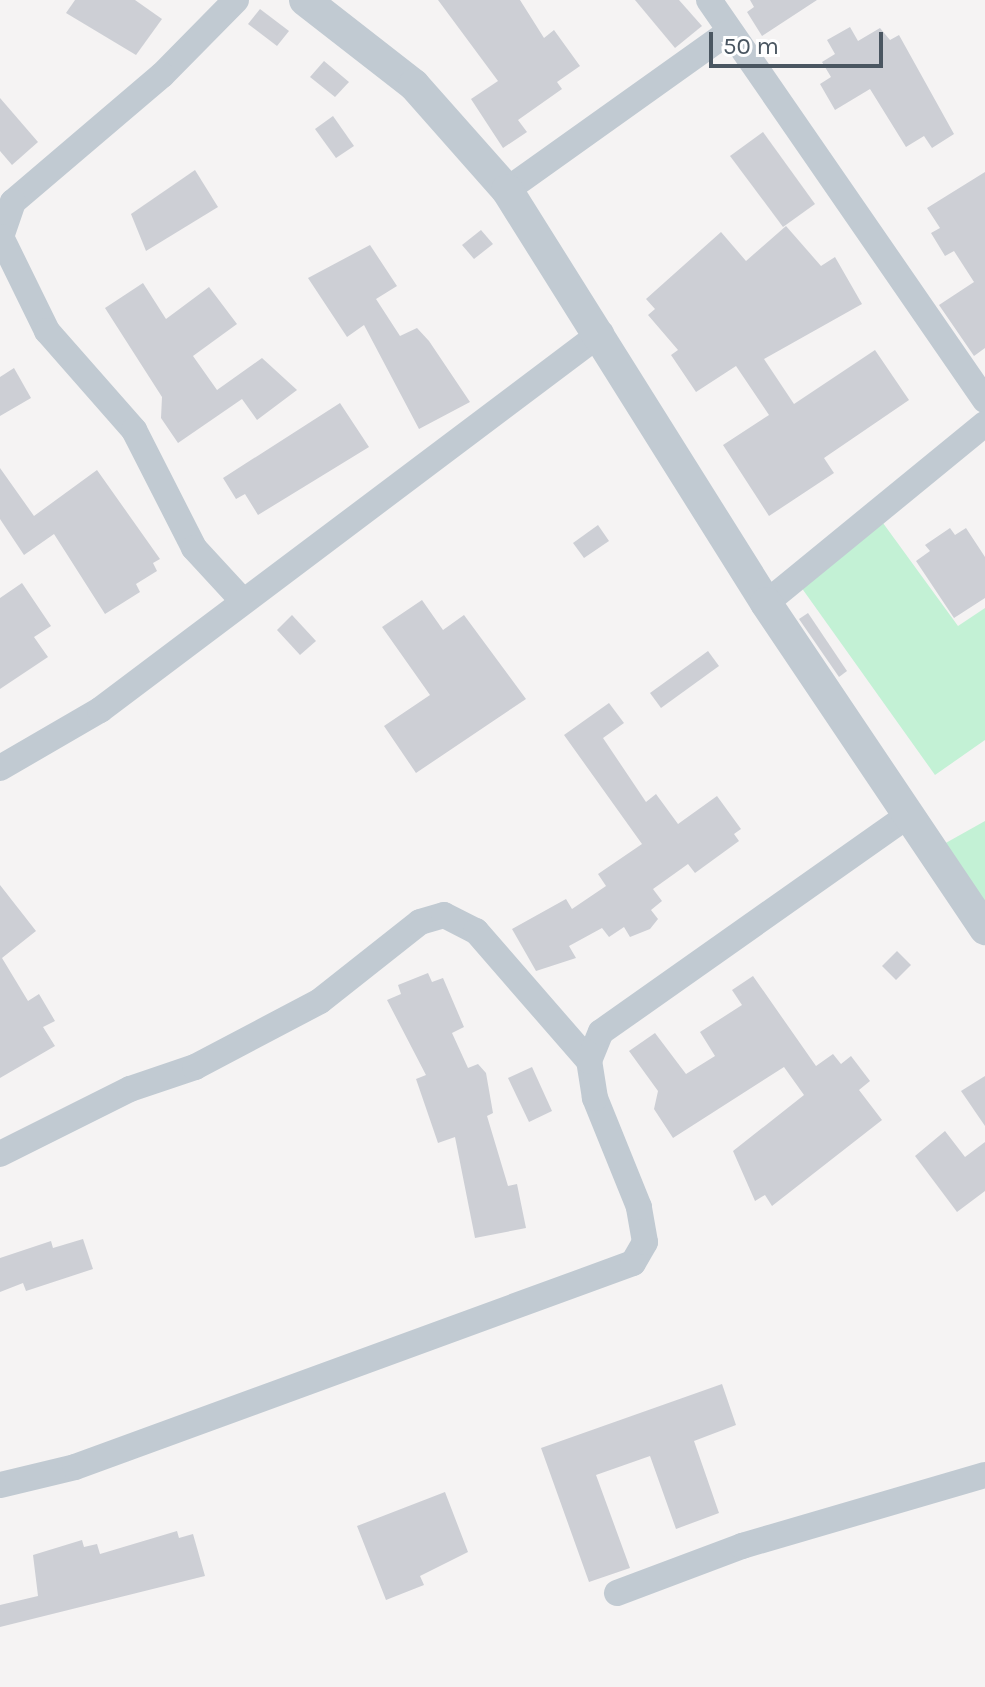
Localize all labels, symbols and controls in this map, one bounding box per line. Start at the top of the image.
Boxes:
scale bar [713,16,887,66]
text: 50 m [723,32,779,60]

